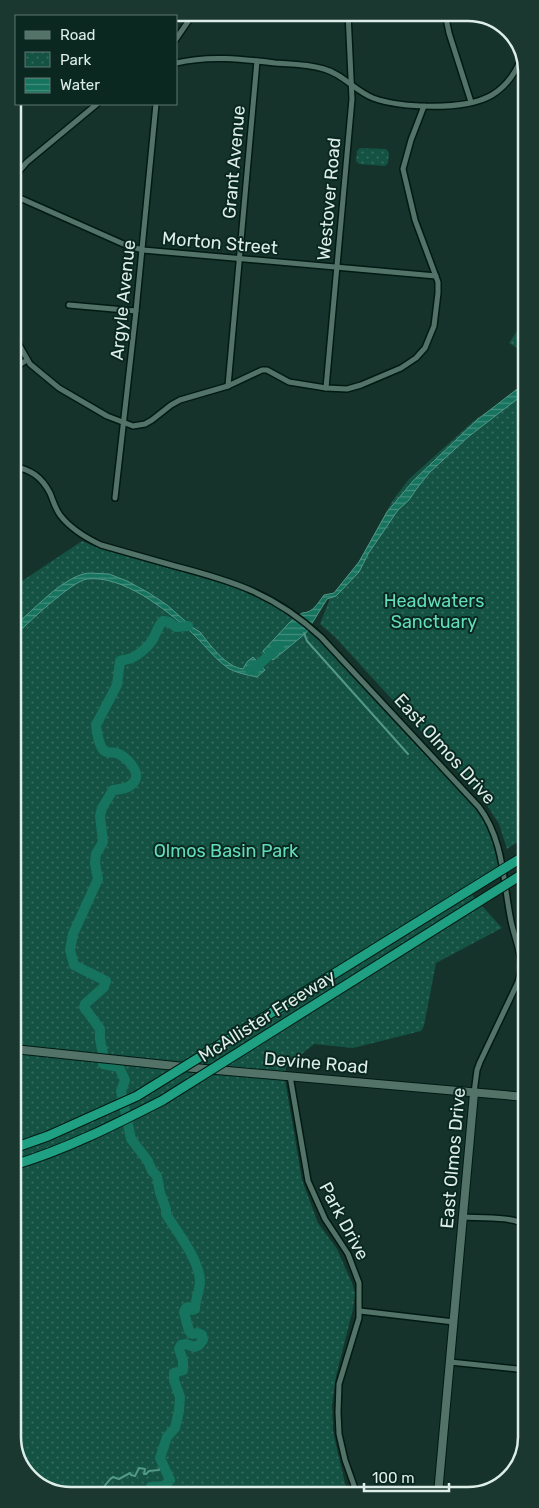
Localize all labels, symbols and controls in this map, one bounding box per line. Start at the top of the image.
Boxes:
legend [15,15,178,105]
text: Road [60,26,96,44]
text: Park [60,51,91,69]
text: Water [60,76,100,94]
street label: Grant Avenue [218,104,250,220]
street label: Westover Road [313,137,345,261]
street label: Morton Street [161,227,279,259]
street label: Argyle Avenue [106,239,140,361]
park label: Headwaters Sanctuary [384,590,484,633]
street label: East Olmos Drive [390,689,500,809]
park label: Olmos Basin Park [154,840,299,862]
street label: McAllister Freeway [195,965,340,1067]
street label: Devine Road [263,1047,369,1079]
street label: East Olmos Drive [436,1087,470,1229]
street label: Park Drive [314,1178,374,1264]
scale bar [364,1460,449,1492]
text: 100 m [372,1469,414,1487]

